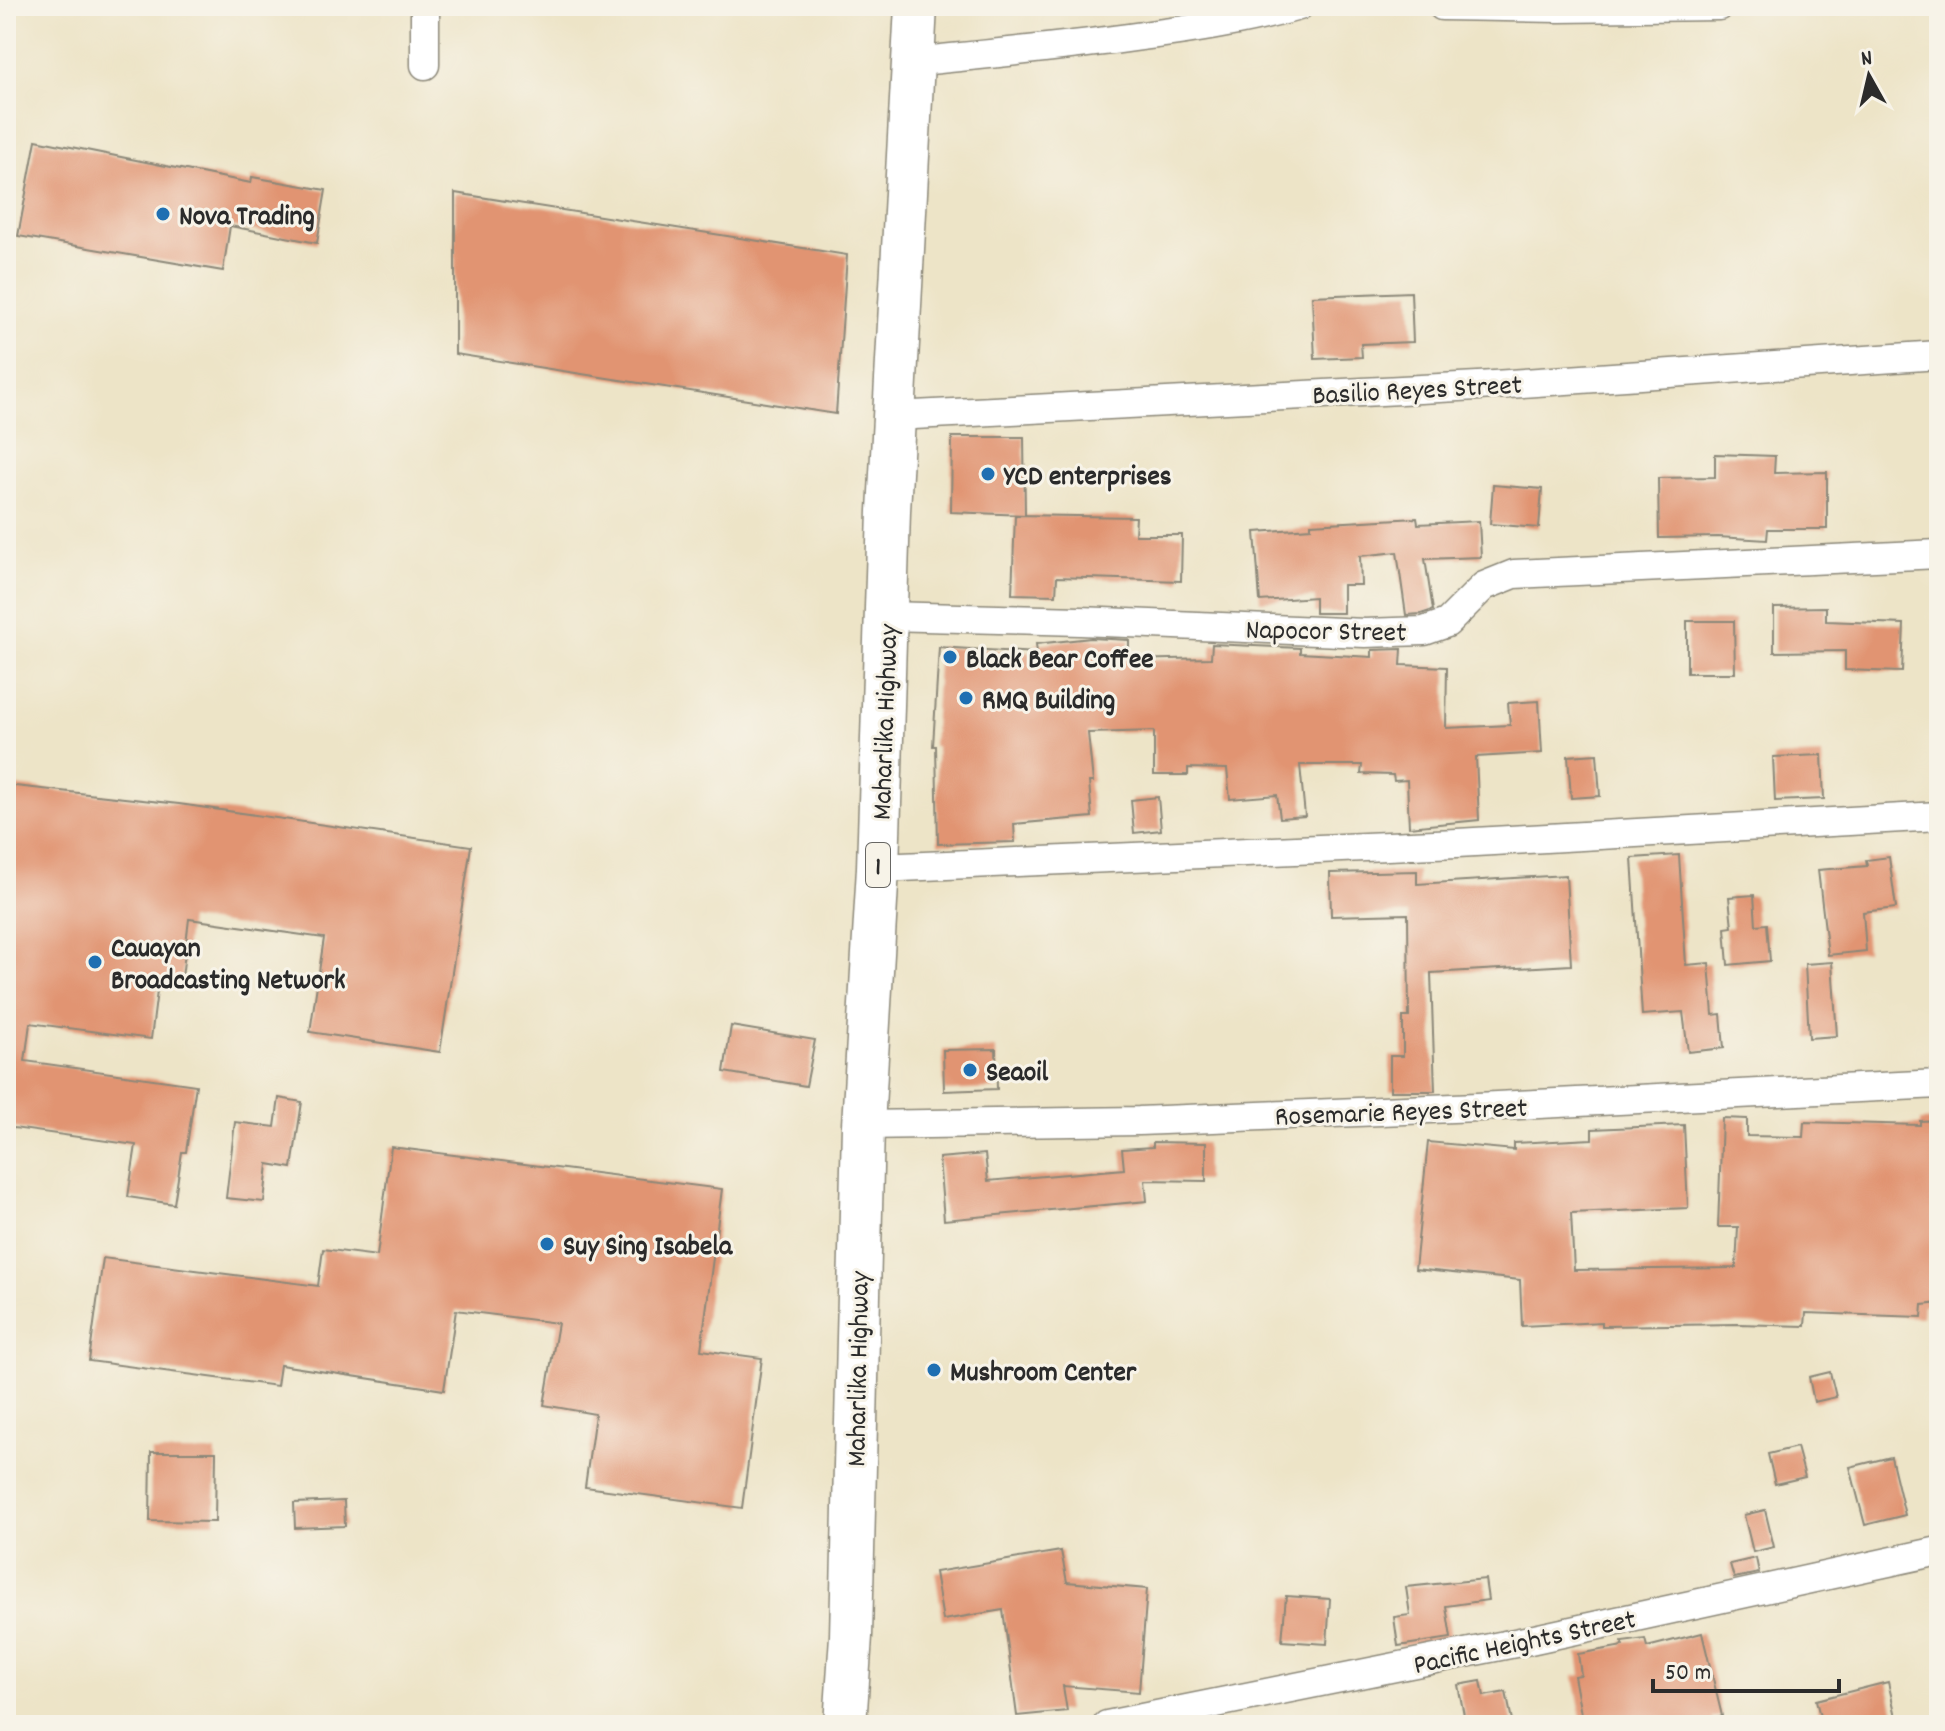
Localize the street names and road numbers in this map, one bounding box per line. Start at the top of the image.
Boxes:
street label: Basilio Reyes Street [1311,368,1523,418]
street label: Napocor Street [1245,613,1407,655]
street label: Maharlika Highway [865,623,911,821]
road number: 1 [866,843,890,887]
street label: Rosemarie Reyes Street [1274,1091,1528,1139]
street label: Maharlika Highway [839,1270,883,1467]
street label: Pacific Heights Street [1410,1602,1640,1688]

